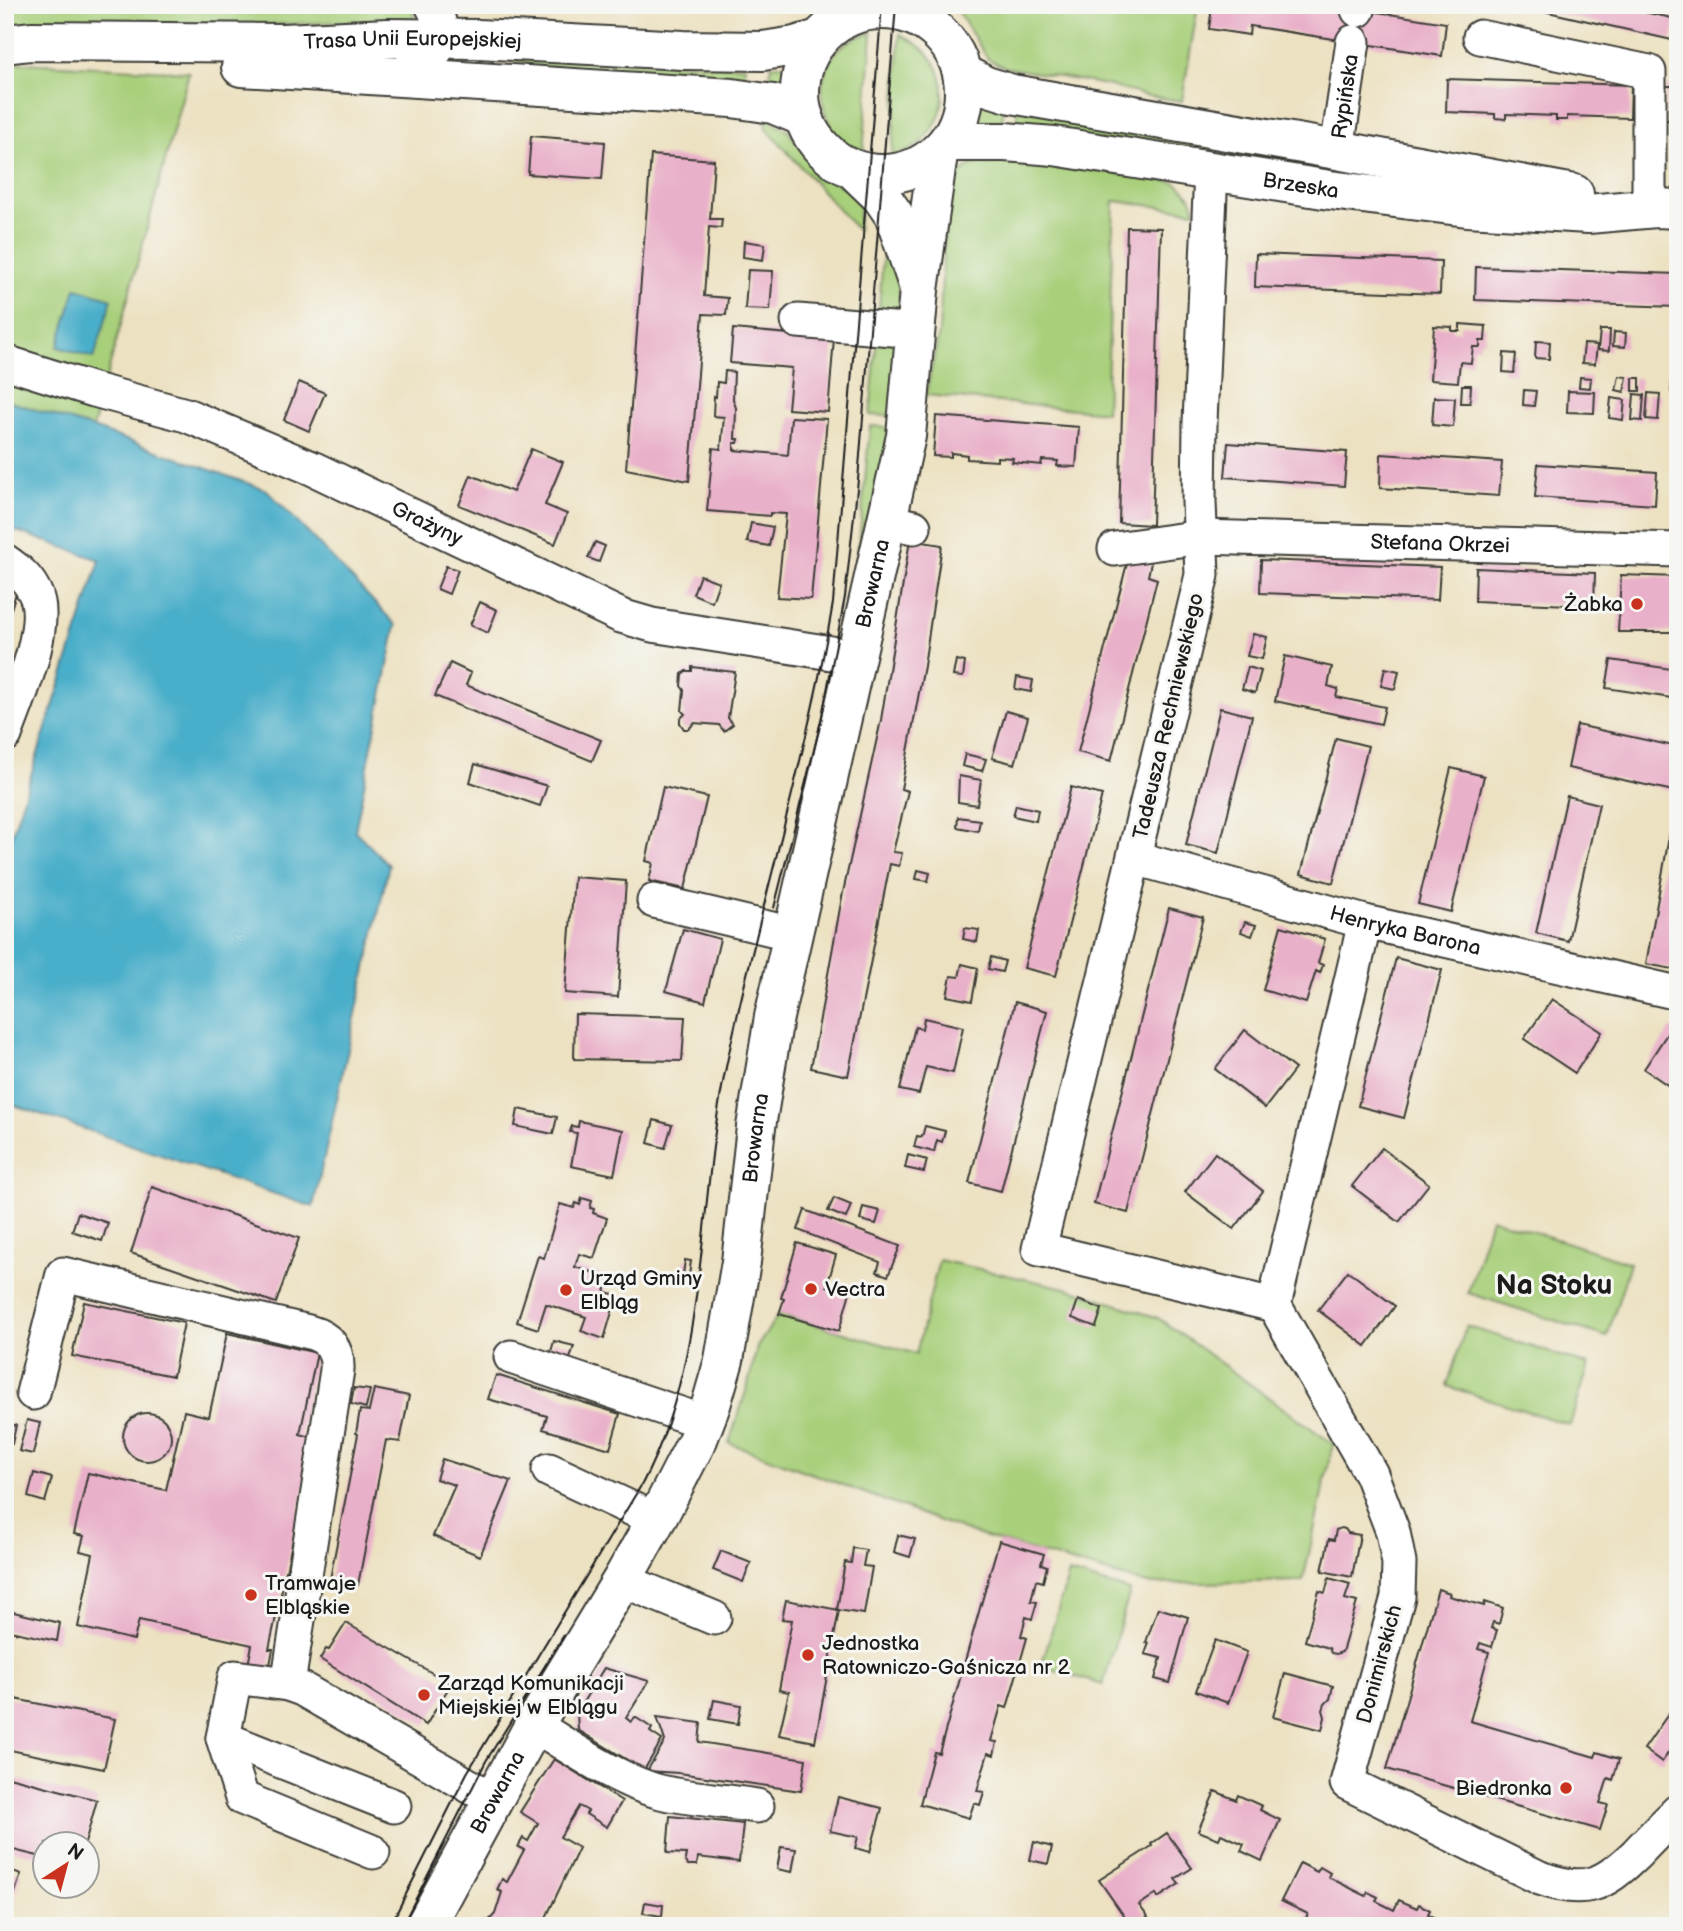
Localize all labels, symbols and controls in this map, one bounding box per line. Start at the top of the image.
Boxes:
street label: Trasa Unii Europejskiej [303,26,522,55]
street label: Rypińska [1327,53,1364,141]
street label: Brzeska [1261,167,1340,204]
street label: Grażyny [387,496,467,551]
street label: Stefana Okrzei [1370,530,1510,558]
street label: Browarna [851,537,895,631]
street label: Tadeusza Rechniewskiego [1128,591,1209,842]
place label: Żabka [1564,592,1623,617]
marker: Żabka [1629,596,1645,612]
street label: Henryka Barona [1327,901,1483,961]
street label: Browarna [738,1091,774,1184]
place label: Urząd Gminy Elbląg [580,1266,703,1315]
district label: Na Stoku [1496,1269,1612,1302]
place label: Vectra [825,1277,885,1302]
marker: Vectra [803,1281,819,1297]
marker: Urząd Gminy Elbląg [558,1282,574,1298]
place label: Tramwaje Elbląskie [265,1571,356,1620]
marker: Tramwaje Elbląskie [243,1587,259,1603]
street label: Donimirskich [1352,1602,1407,1726]
place label: Jednostka Ratowniczo-Gaśnicza nr 2 [822,1631,1071,1680]
marker: Jednostka Ratowniczo-Gaśnicza nr 2 [800,1647,816,1663]
place label: Zarząd Komunikacji Miejskiej w Elblągu [437,1671,624,1720]
marker: Zarząd Komunikacji Miejskiej w Elblągu [416,1687,432,1703]
street label: Browarna [465,1747,530,1838]
place label: Biedronka [1455,1776,1552,1801]
marker: Biedronka [1558,1780,1574,1796]
north arrow [32,1829,102,1899]
text: N [63,1839,88,1866]

